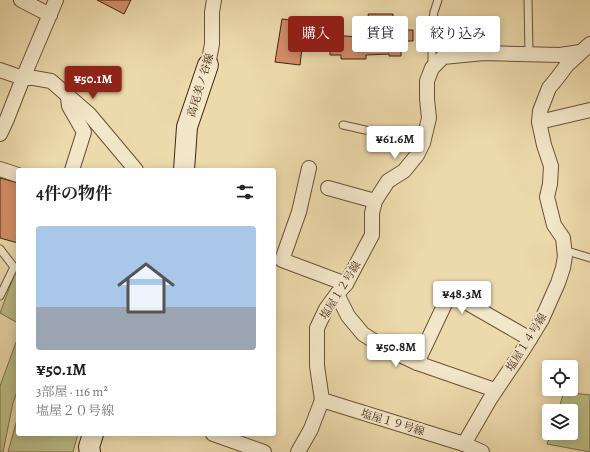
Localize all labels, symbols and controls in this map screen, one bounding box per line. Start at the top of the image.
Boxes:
chip: 購入 [288,16,344,52]
chip: 賃貸 [352,16,408,52]
chip: 絞り込み [416,16,500,52]
street label: 高尾美ノ谷線 [184,51,217,119]
pin: ¥50.1M [60,66,126,100]
text: ¥50.1M [74,70,112,87]
pin: ¥61.6M [362,126,428,160]
text: ¥61.6M [376,130,414,147]
icon: filters [234,181,256,203]
text: 4件の物件 [36,182,112,205]
icon: home [110,252,182,324]
street label: 塩屋１２号線 [317,258,364,322]
pin: ¥48.3M [429,281,495,315]
text: ¥48.3M [442,285,482,302]
street label: 塩屋１４号線 [503,310,550,374]
pin: ¥50.8M [363,334,429,368]
text: ¥50.8M [376,338,416,355]
text: ¥50.1M [36,358,87,381]
map controls [542,360,578,440]
button: locate [542,360,578,396]
text: 3部屋 · 116 m² [36,383,108,400]
text: 塩屋２０号線 [36,402,114,419]
button: layers [542,404,578,440]
street label: 塩屋１９号線 [359,406,427,439]

